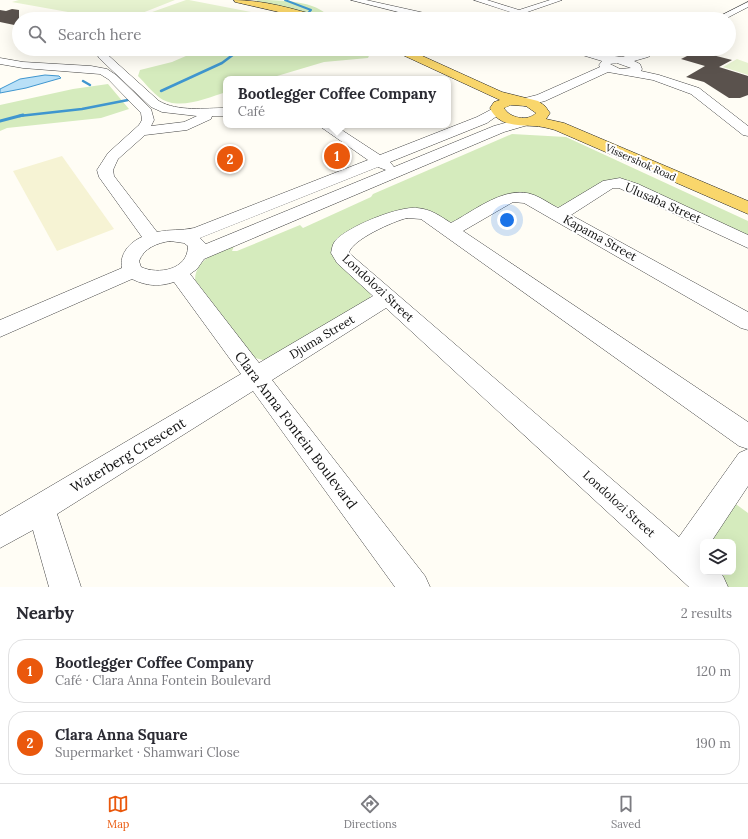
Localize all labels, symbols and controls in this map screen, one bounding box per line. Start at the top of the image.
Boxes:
search box [12,12,736,56]
icon: search [26,23,48,45]
text: Search here [58,25,141,44]
popup [223,76,451,128]
text: Bootlegger Coffee Company [238,84,436,103]
text: Café [238,103,265,120]
pin: 1 [324,141,350,171]
street label: Vissershok Road [603,141,678,184]
pin: 2 [217,144,243,174]
street label: Ulusaba Street [623,179,704,226]
your location [497,210,517,230]
street label: Kapama Street [561,211,640,264]
street label: Londolozi Street [339,251,418,325]
street label: Djuma Street [286,311,357,362]
street label: Clara Anna Fontein Boulevard [231,348,361,512]
street label: Waterberg Crescent [67,413,189,497]
street label: Londolozi Street [580,467,659,540]
map controls [700,539,736,575]
button: layers [700,539,736,575]
text: Nearby [16,602,74,624]
text: 2 results [681,605,732,622]
text: Bootlegger Coffee Company [55,653,253,672]
text: 1 [27,663,33,680]
text: 120 m [696,663,731,680]
text: Café · Clara Anna Fontein Boulevard [55,672,271,689]
text: Clara Anna Square [55,725,188,744]
text: 2 [27,735,33,752]
text: 190 m [696,735,731,752]
text: Supermarket · Shamwari Close [55,744,240,761]
tab: Map [107,793,129,831]
tab: Directions [344,793,397,831]
tab: Saved [611,793,641,831]

